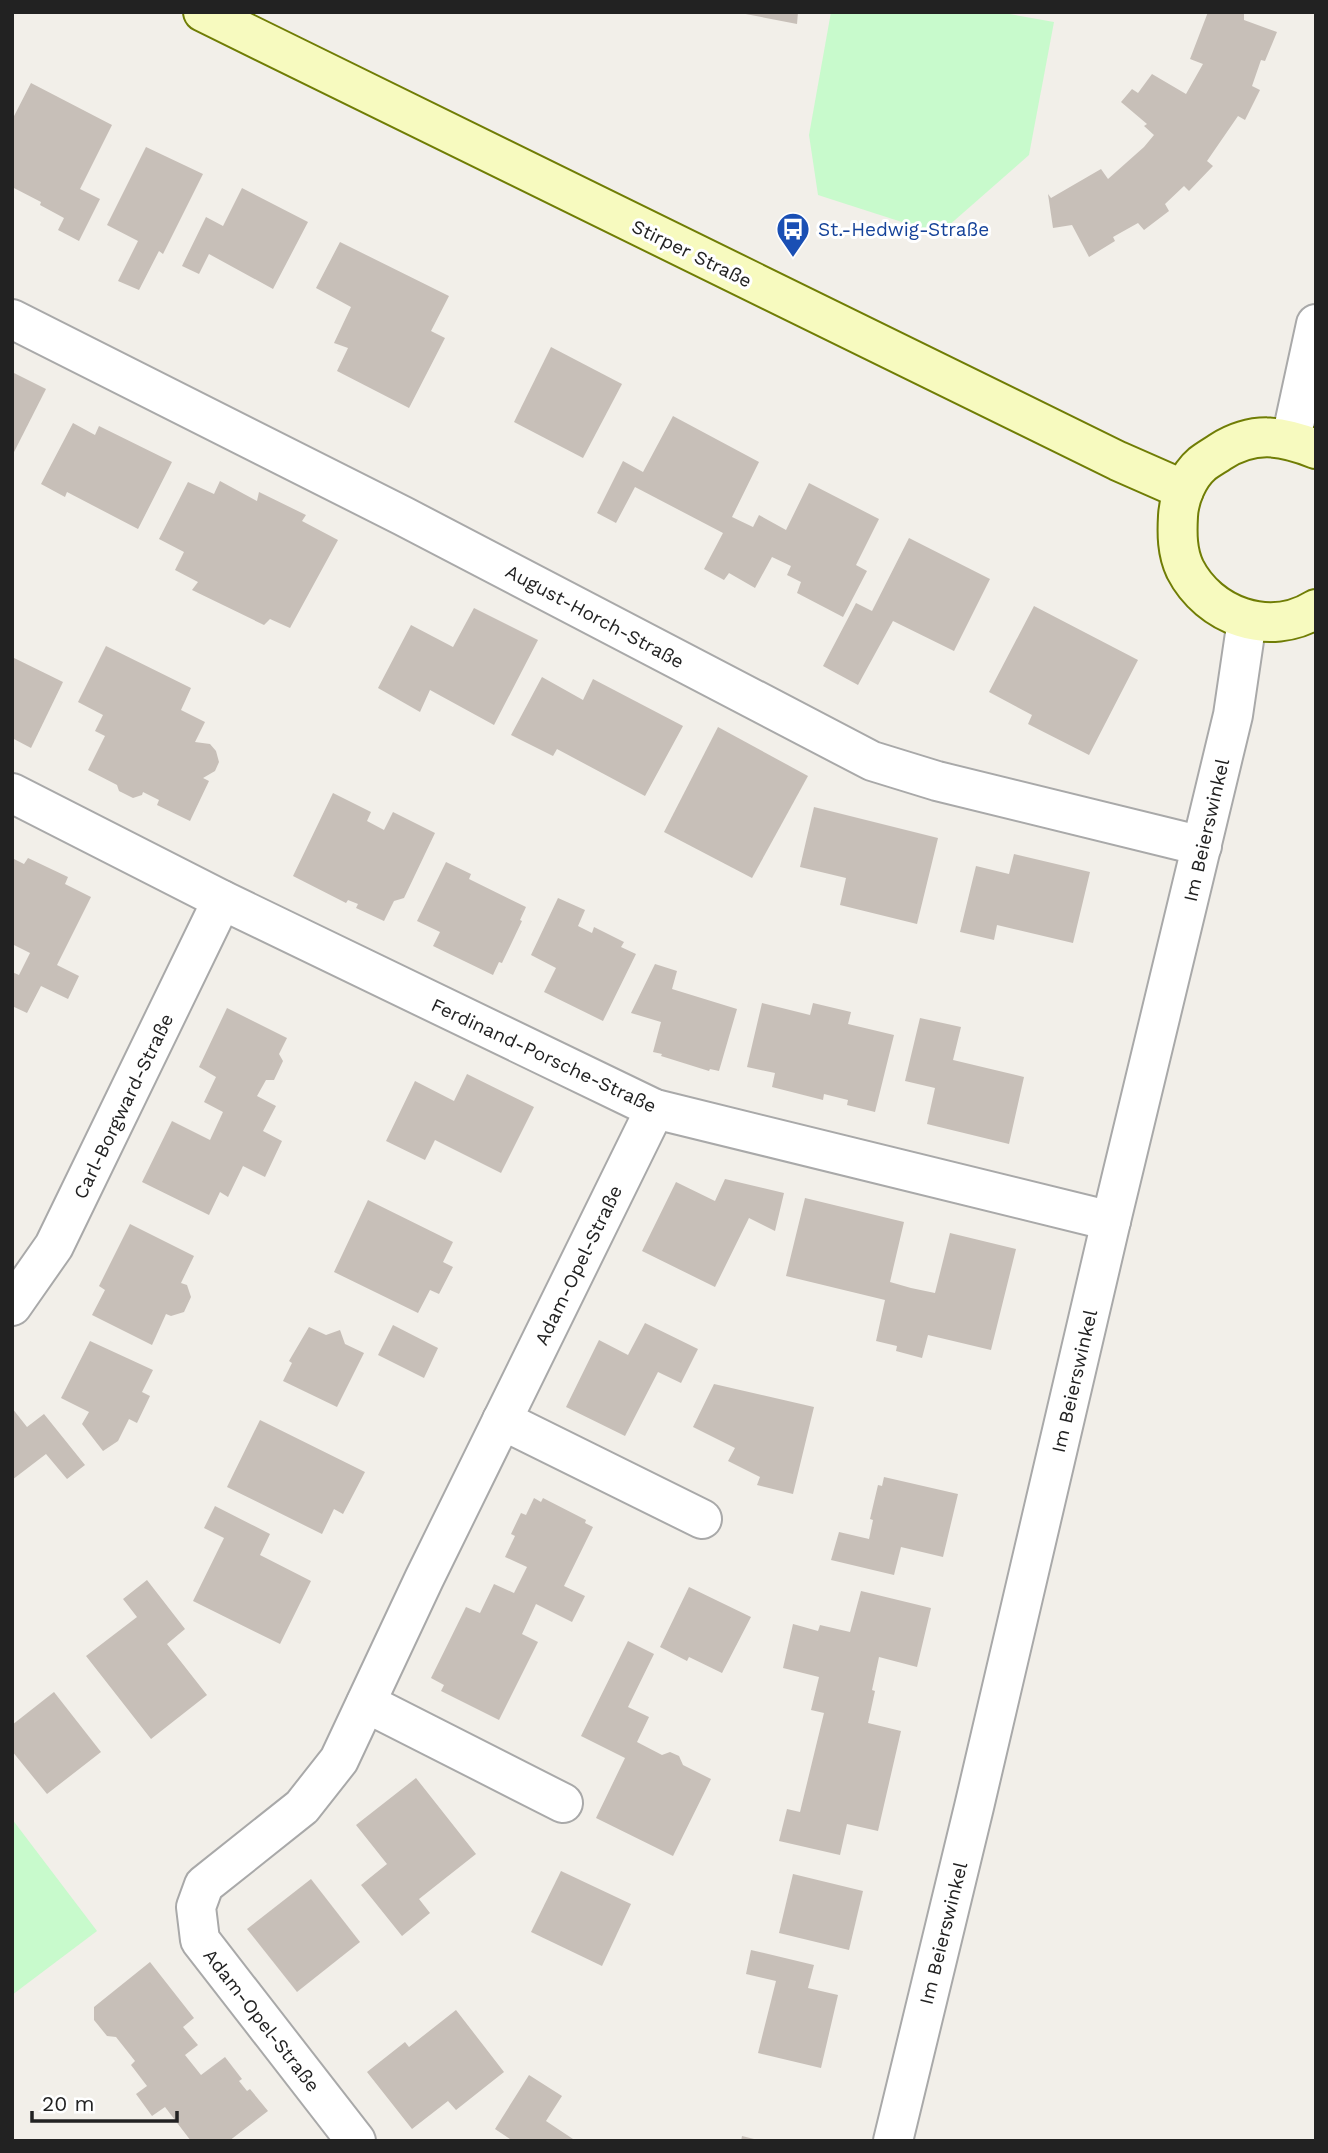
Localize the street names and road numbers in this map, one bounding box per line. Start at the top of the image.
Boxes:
street label: Stirper Straße [628,214,756,292]
street label: August-Horch-Straße [502,560,688,673]
street label: Im Beierswinkel [1179,756,1234,904]
street label: Ferdinand-Porsche-Straße [428,993,660,1118]
street label: Carl-Borgward-Straße [69,1010,178,1203]
street label: Adam-Opel-Straße [530,1181,627,1349]
street label: Im Beierswinkel [1047,1307,1102,1455]
street label: Im Beierswinkel [915,1859,972,2007]
street label: Adam-Opel-Straße [199,1944,325,2096]

